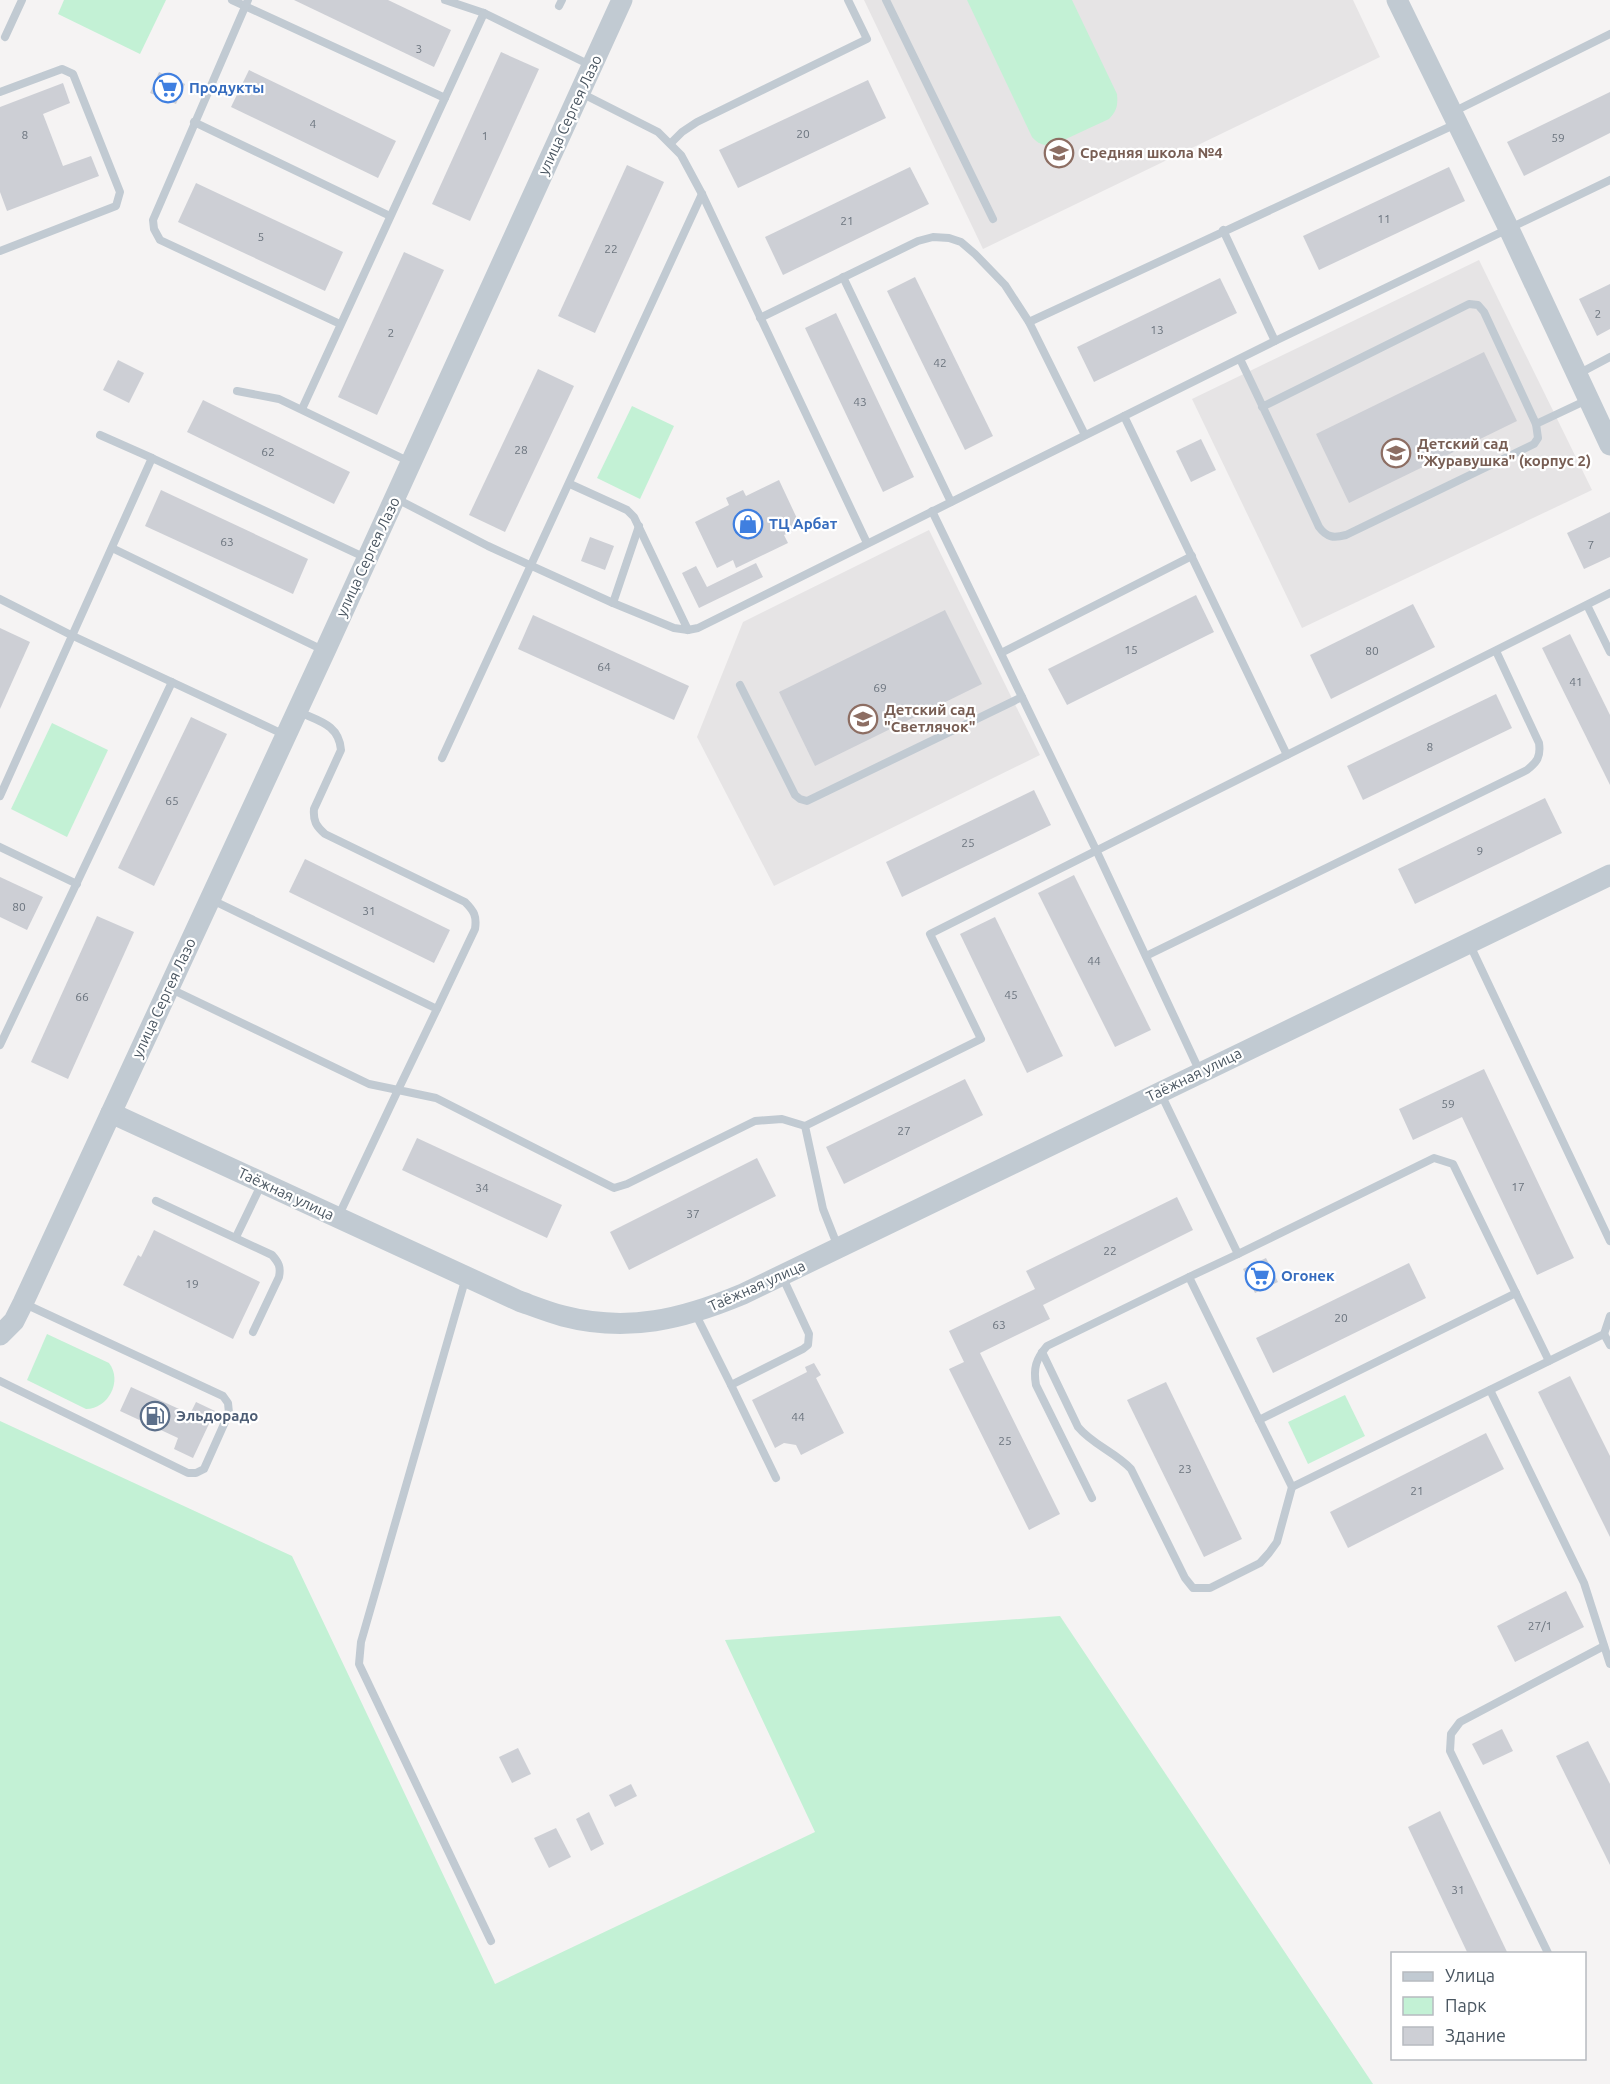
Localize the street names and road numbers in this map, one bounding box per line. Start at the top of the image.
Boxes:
street label: улица Сергея Лазо [534,52,605,178]
street label: улица Сергея Лазо [332,494,403,620]
street label: улица Сергея Лазо [128,935,199,1061]
street label: Таёжная улица [1143,1044,1244,1105]
street label: Таёжная улица [236,1164,337,1223]
street label: Таёжная улица [706,1257,808,1314]

